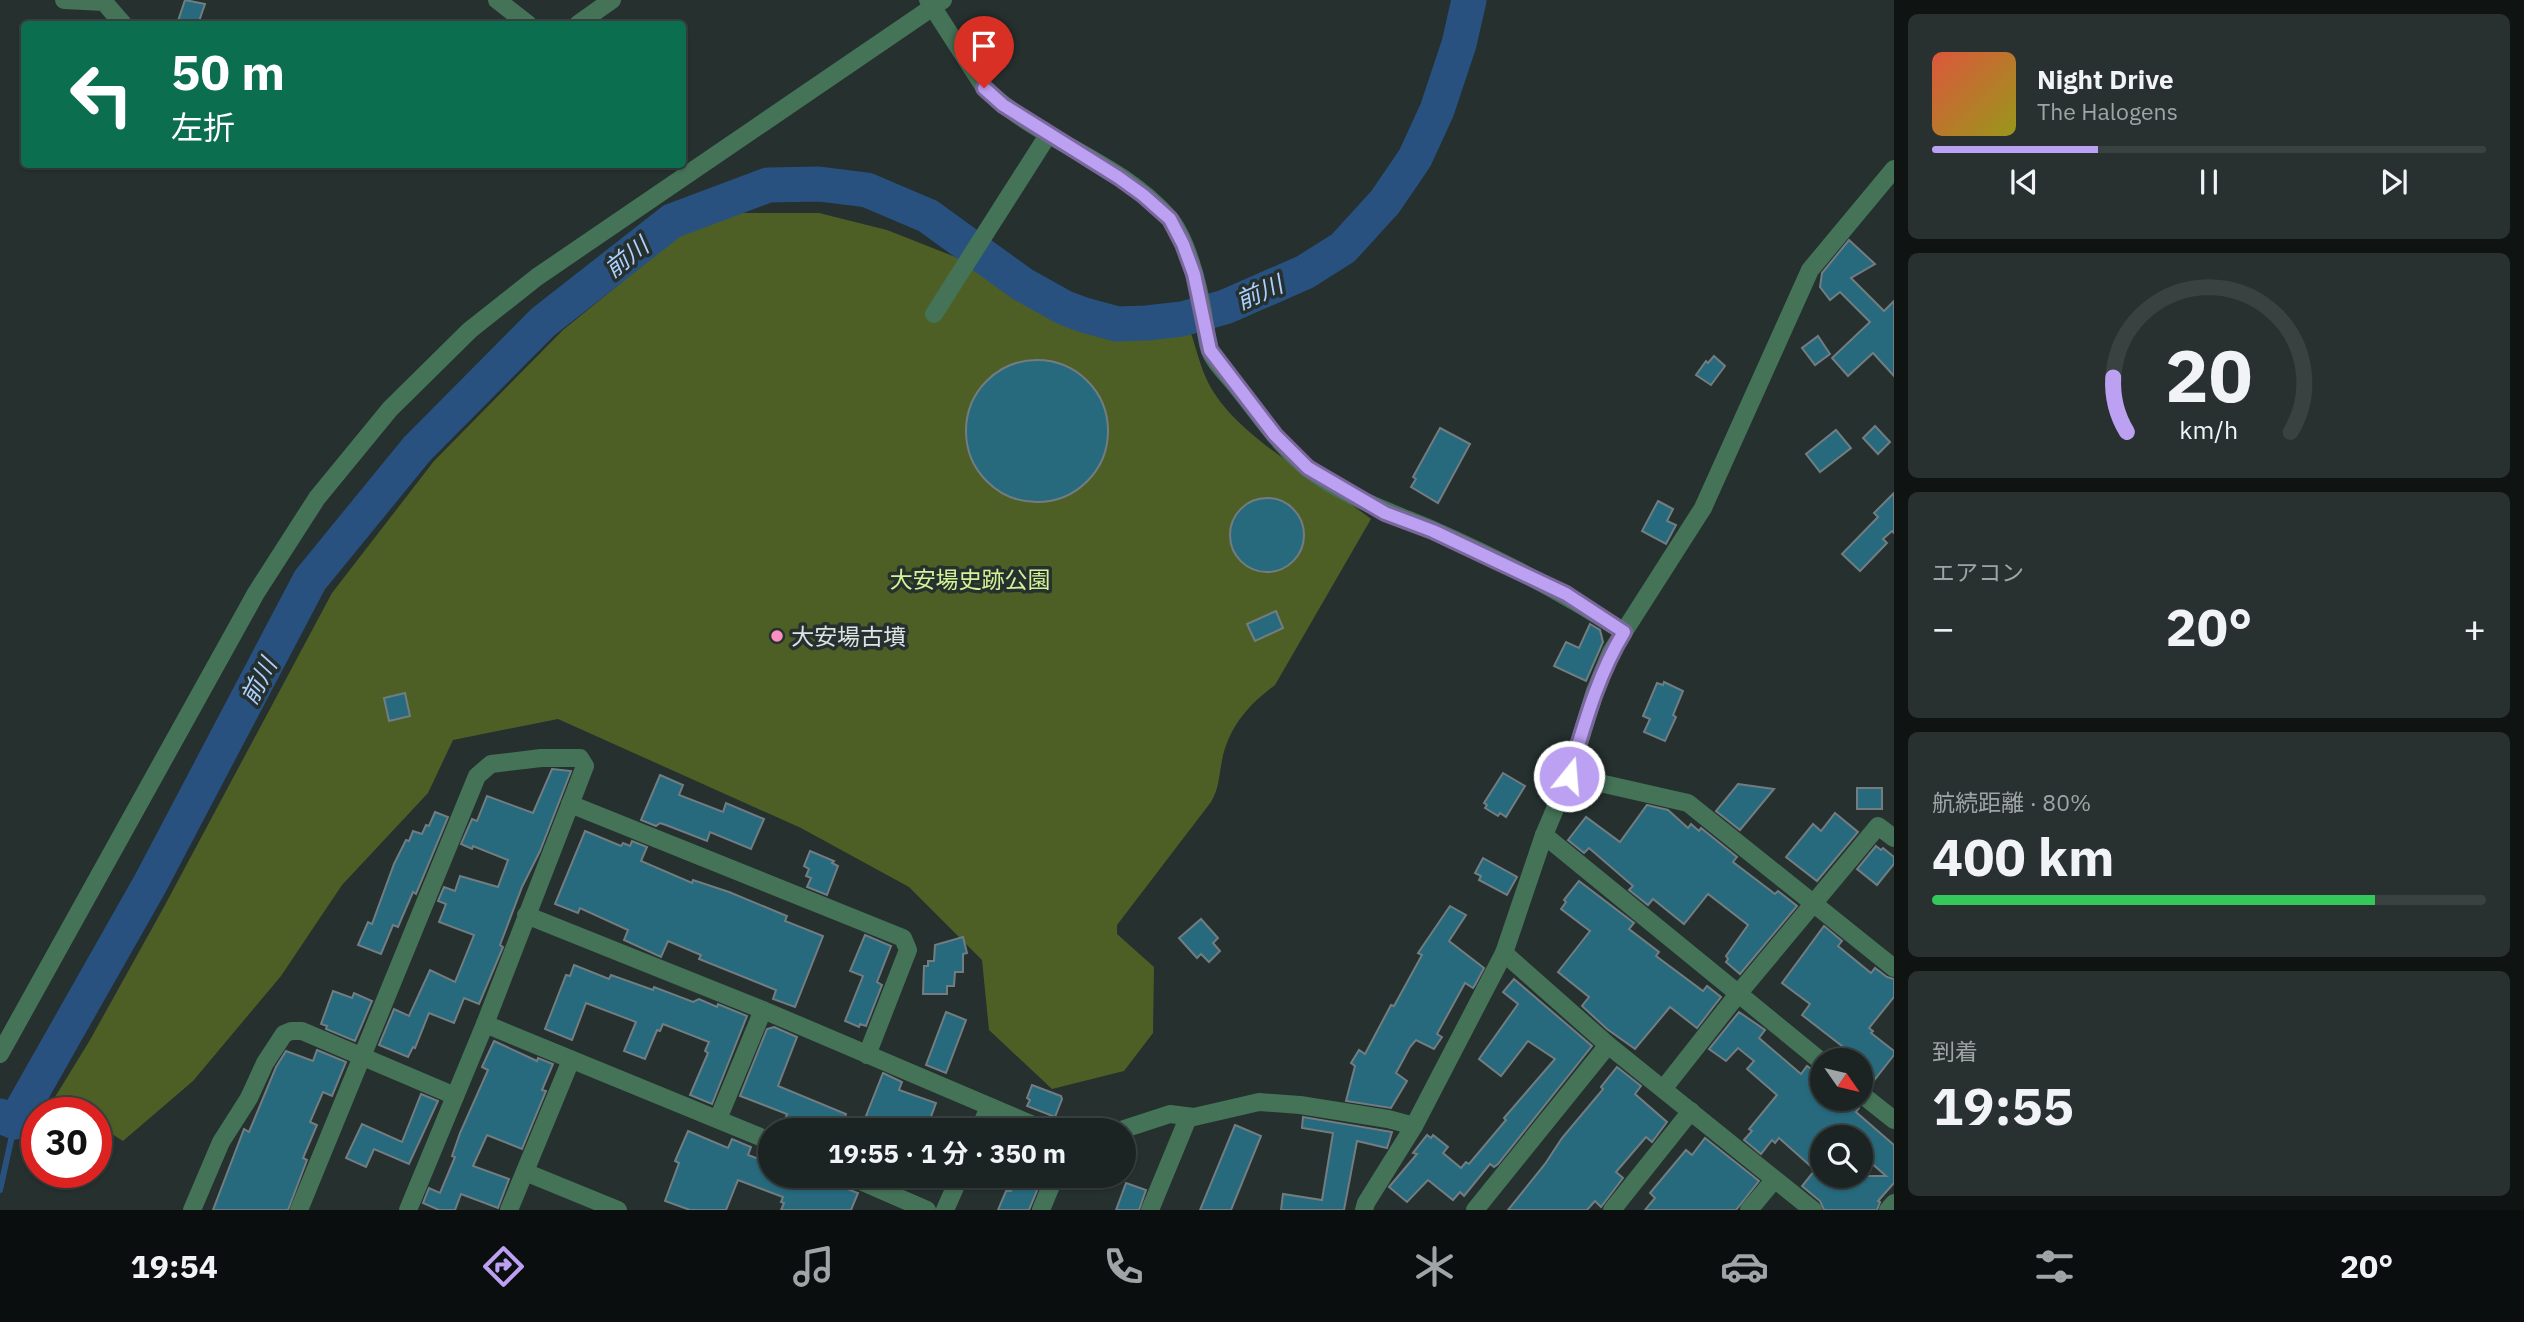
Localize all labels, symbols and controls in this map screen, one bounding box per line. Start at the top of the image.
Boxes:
pin [954,16,1014,88]
icon: arrive [965,27,1003,65]
text: 50 m [171,40,285,103]
icon: left [56,49,147,140]
text: Night Drive [2037,62,2174,96]
text: The Halogens [2037,96,2178,126]
text: 左折 [171,106,235,148]
icon: previous [2005,163,2043,201]
icon: pause [2190,163,2228,201]
icon: next [2375,163,2413,201]
water label: 前川 [597,228,657,284]
water label: 前川 [1231,266,1290,316]
text: 20 [2165,327,2253,422]
text: km/h [2180,413,2238,446]
text: エアコン [1932,557,2024,587]
park label: 大安場史跡公園 [890,564,1051,594]
text: 20° [2166,593,2252,660]
text: − [1932,603,1955,652]
text: + [2463,603,2486,652]
place label: 大安場古墳 [791,621,906,651]
marker: 大安場古墳 [769,628,785,644]
water label: 前川 [233,650,285,710]
position arrow [1532,739,1606,813]
text: 航続距離 · 80% [1932,787,2091,817]
text: 400 km [1932,823,2114,890]
text: 到着 [1932,1036,1978,1066]
north arrow [1810,1048,1872,1111]
map controls [1810,1048,1873,1188]
text: 19:55 [1932,1072,2074,1139]
speed limit sign: 30 [21,1097,112,1188]
button: search [1810,1125,1873,1188]
text: 19:55 · 1 分 · 350 m [828,1136,1066,1170]
icon: directions [479,1242,528,1291]
icon: music [789,1242,838,1291]
icon: phone [1099,1242,1148,1291]
icon: climate [1410,1242,1459,1291]
icon: car [1720,1242,1769,1291]
icon: filters [2030,1242,2079,1291]
text: 19:54 [131,1245,218,1287]
text: 20° [2340,1245,2393,1287]

